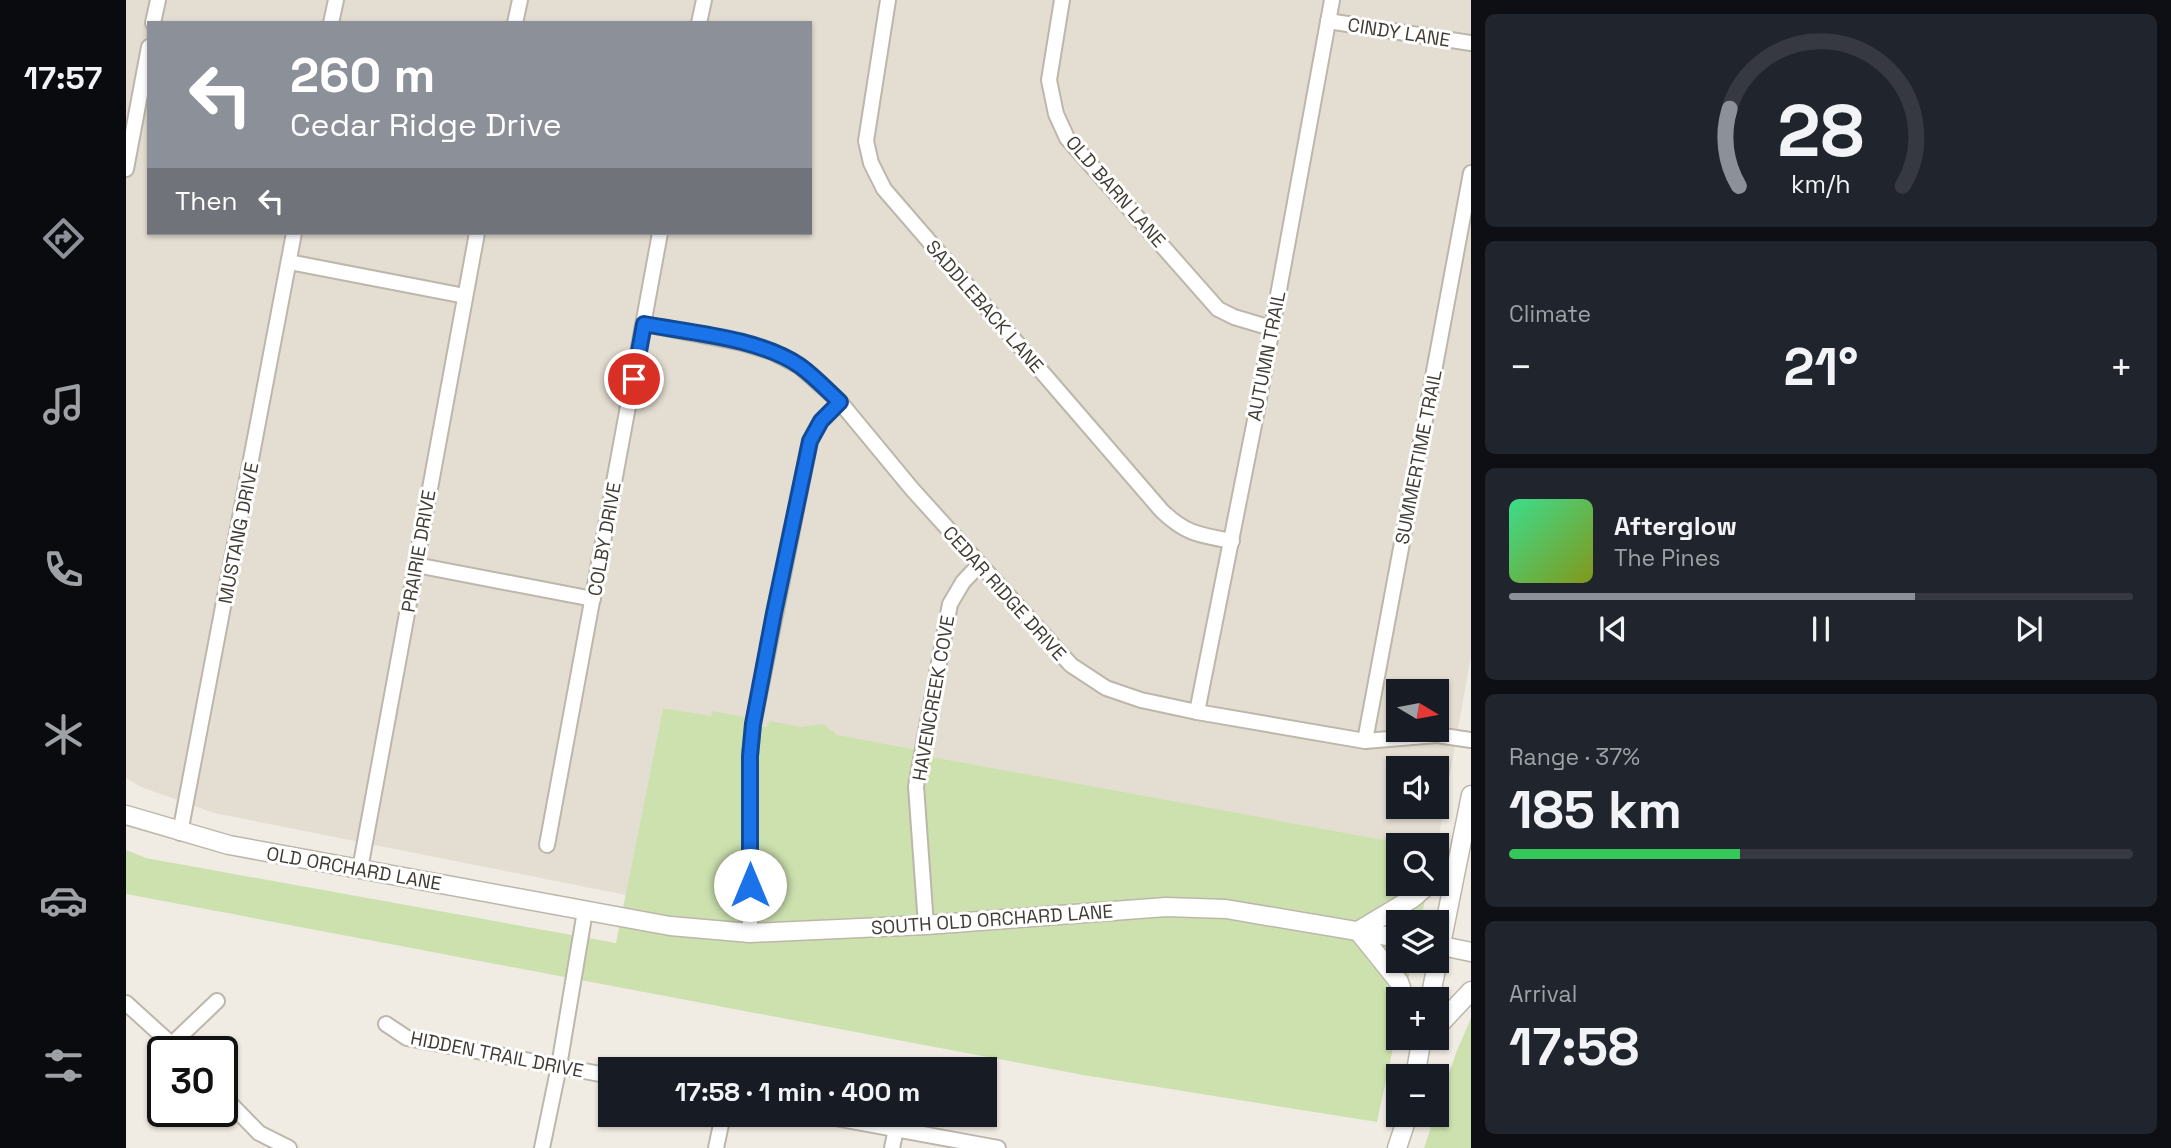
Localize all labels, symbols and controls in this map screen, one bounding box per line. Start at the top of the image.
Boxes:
street label: CINDY LANE [1346,12,1452,53]
text: 260 m [290,44,435,106]
icon: left [175,49,266,140]
text: 17:57 [24,58,102,98]
text: 28 [1778,85,1864,178]
text: Cedar Ridge Drive [290,105,562,145]
street label: OLD BARN LANE [1060,130,1171,252]
text: km/h [1791,168,1851,200]
icon: left [252,182,290,220]
text: Then [175,184,238,218]
icon: directions [39,214,88,263]
street label: SADDLEBACK LANE [920,235,1049,378]
street label: AUTUMN TRAIL [1242,289,1291,423]
text: Climate [1509,299,1591,329]
text: 21° [1784,334,1858,400]
text: − [1509,343,1533,391]
text: + [2109,343,2133,391]
pin [604,349,664,409]
icon: arrive [615,360,653,398]
street label: SUMMERTIME TRAIL [1389,368,1448,546]
icon: music [39,380,88,429]
street label: MUSTANG DRIVE [213,460,264,606]
street label: COLBY DRIVE [582,480,627,598]
street label: PRAIRIE DRIVE [395,488,442,614]
text: Afterglow [1614,509,1737,543]
street label: CEDAR RIDGE DRIVE [937,521,1072,666]
text: The Pines [1614,543,1720,573]
icon: phone [39,545,88,594]
icon: previous [1594,610,1632,648]
icon: pause [1802,610,1840,648]
icon: next [2010,610,2048,648]
street label: HAVENCREEK COVE [907,613,960,783]
north arrow [1386,679,1449,742]
map controls [1386,679,1449,1127]
icon: climate [39,710,88,759]
text: Range · 37% [1509,742,1640,772]
button: sound [1386,756,1449,819]
text: 185 km [1509,777,1682,843]
button: search [1386,833,1449,896]
street label: OLD ORCHARD LANE [265,841,443,896]
position arrow [713,848,787,922]
icon: car [39,876,88,925]
street label: SOUTH OLD ORCHARD LANE [870,899,1114,940]
button: layers [1386,910,1449,973]
text: Arrival [1509,979,1577,1009]
button: + [1386,987,1449,1050]
text: 17:58 [1509,1014,1639,1080]
street label: HIDDEN TRAIL DRIVE [408,1025,586,1084]
speed limit sign: 30 [147,1036,238,1127]
icon: filters [39,1041,88,1090]
button: − [1386,1064,1449,1127]
text: 17:58 · 1 min · 400 m [675,1075,920,1109]

